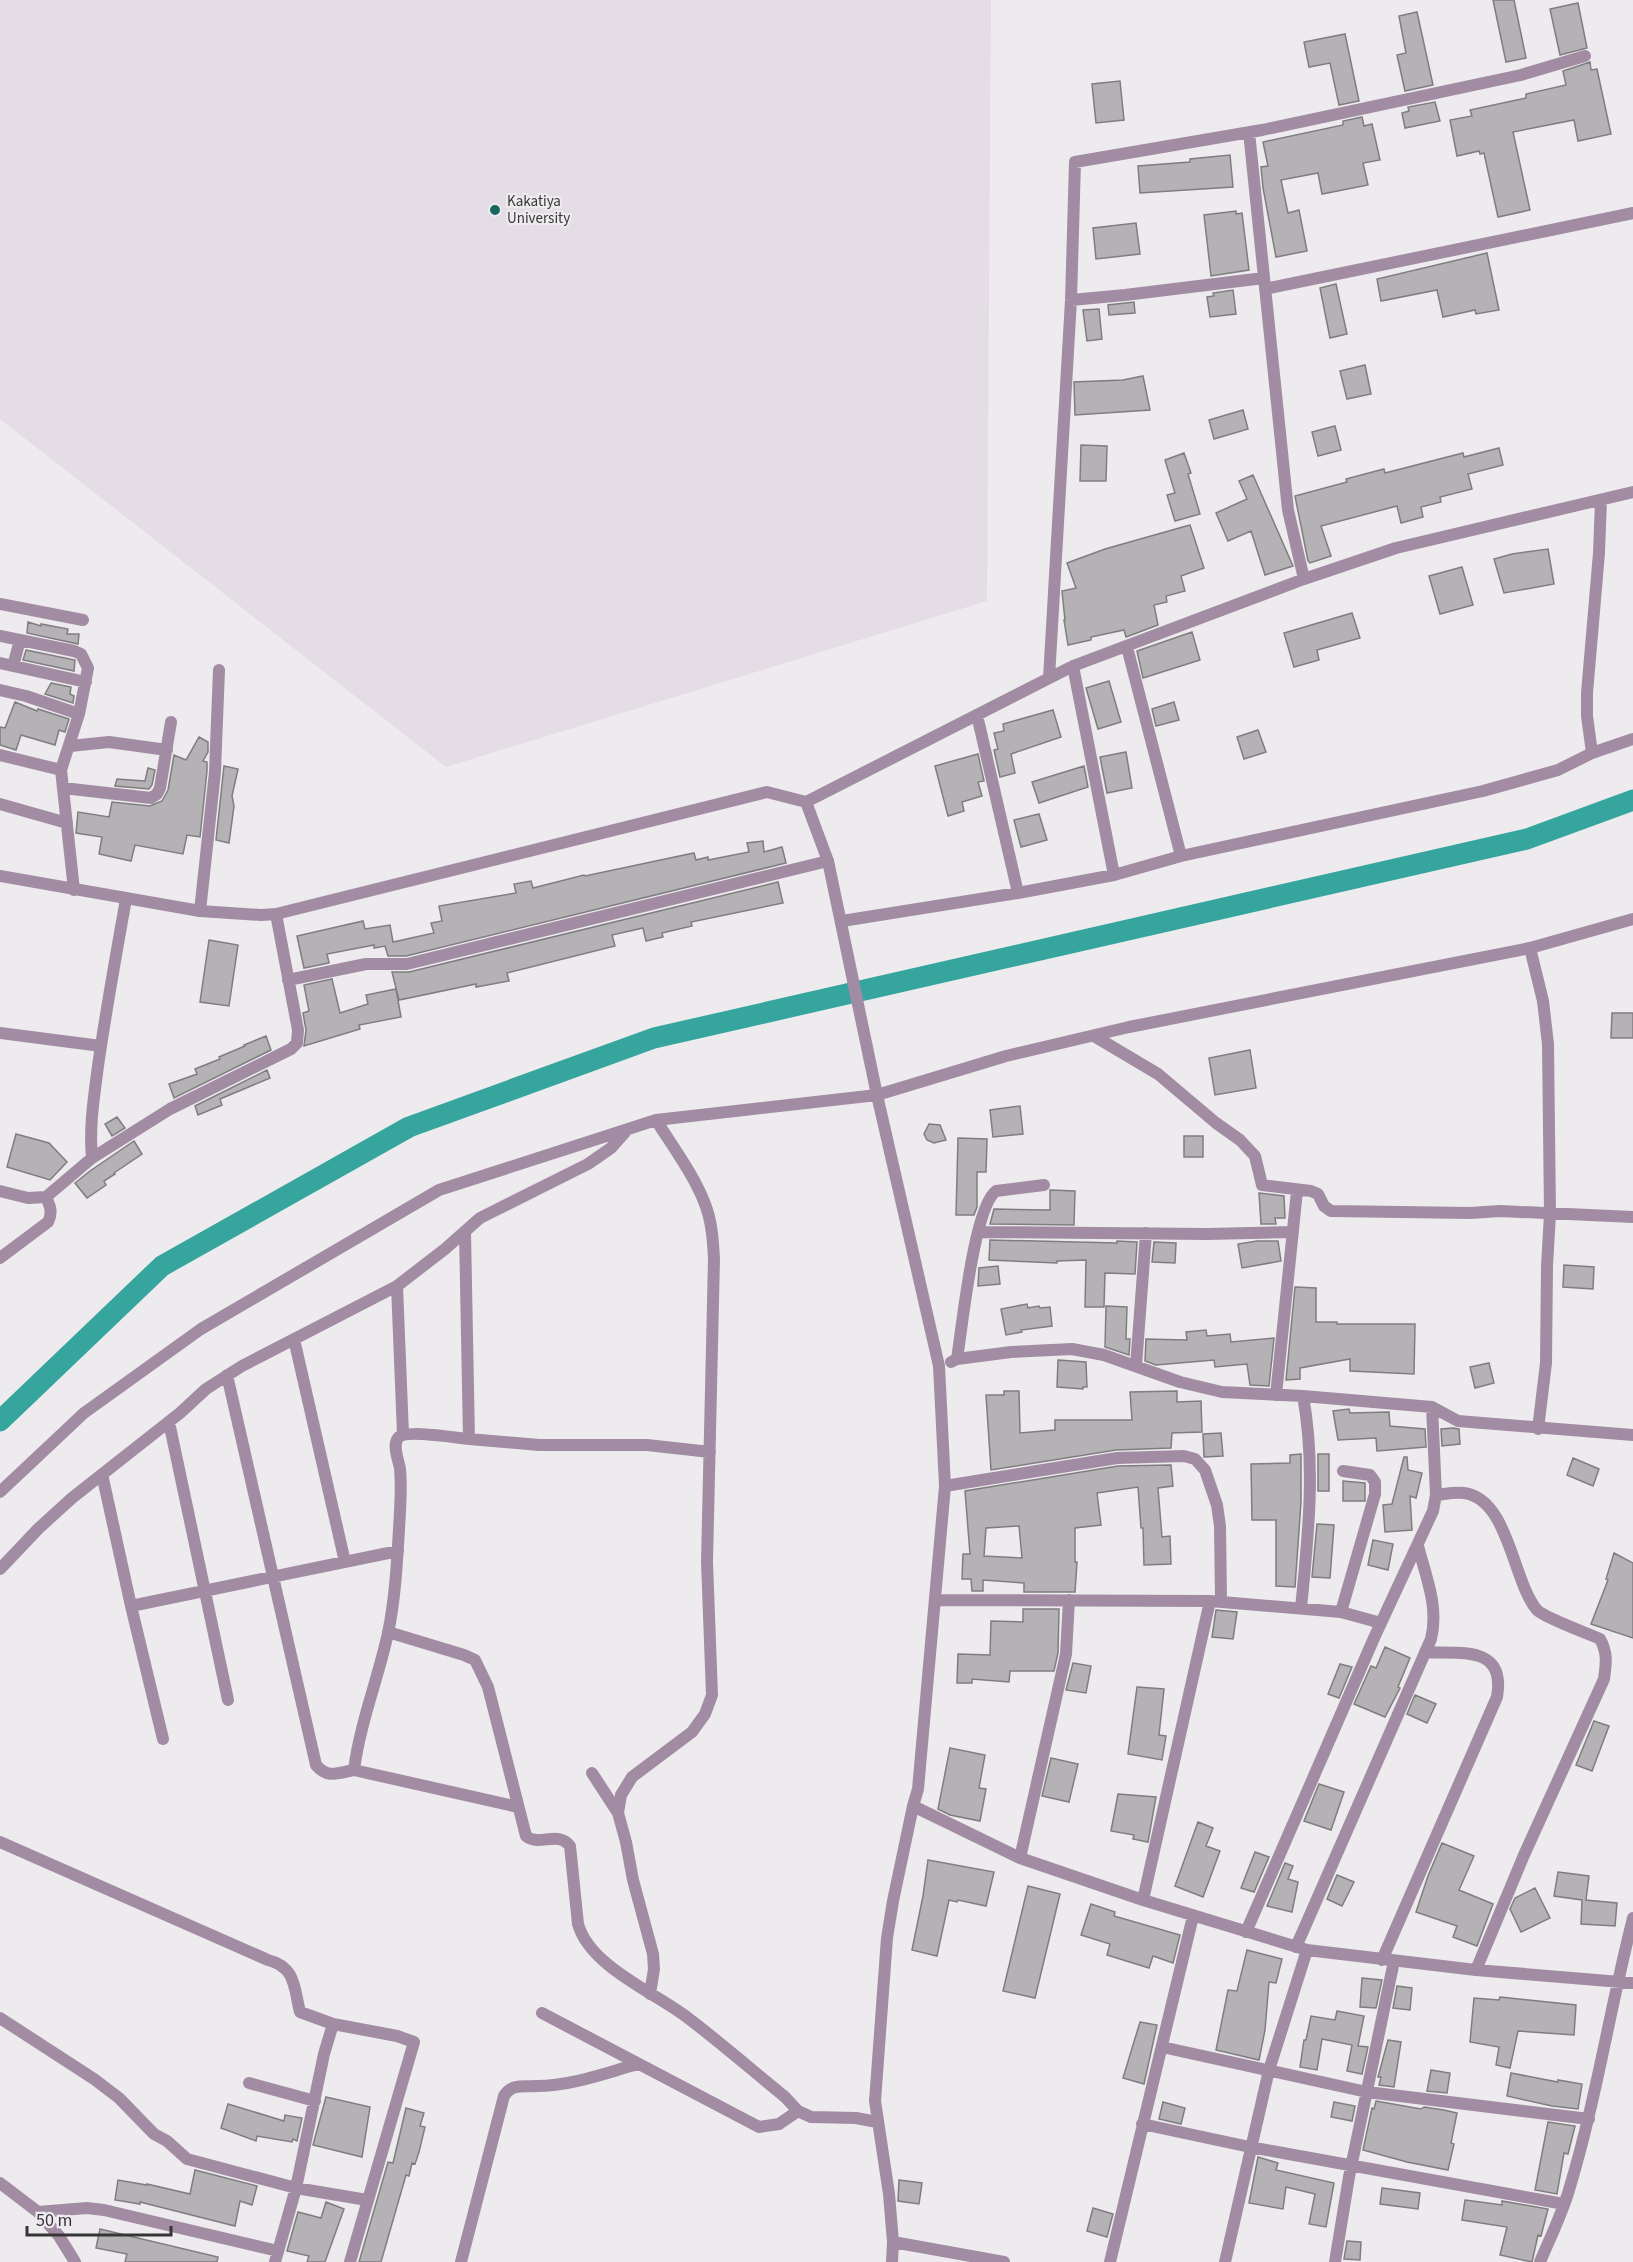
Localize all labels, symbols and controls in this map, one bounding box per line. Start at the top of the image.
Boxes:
place label: Kakatiya University [507,191,570,229]
marker: Kakatiya University [488,203,502,217]
scale bar [27,2199,171,2237]
text: 50 m [36,2208,72,2233]

